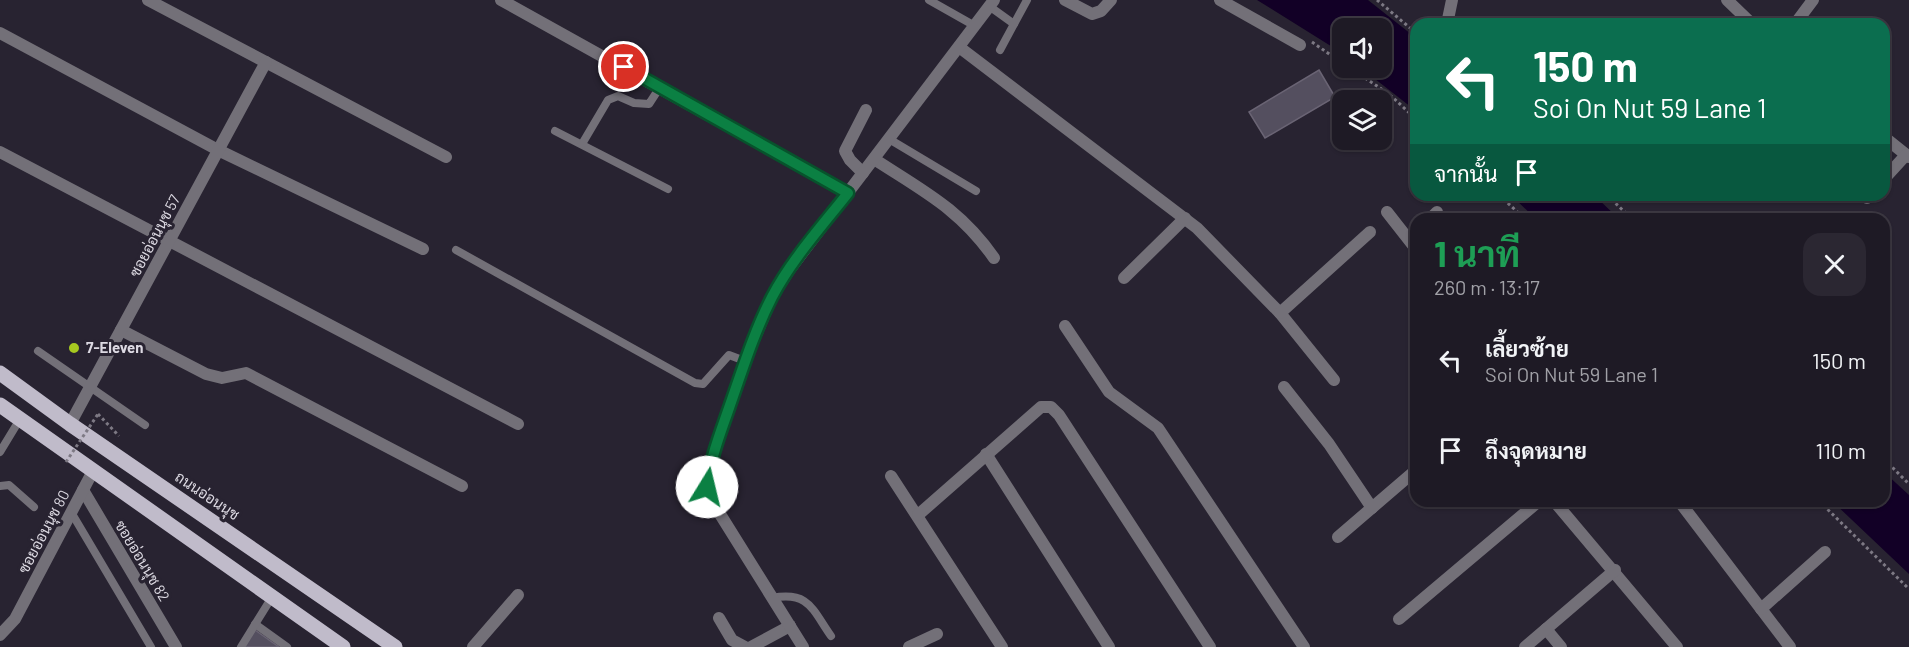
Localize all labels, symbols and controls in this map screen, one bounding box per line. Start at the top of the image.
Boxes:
map controls [1332,18,1392,150]
button: sound [1332,18,1392,78]
text: 150 m [1533,40,1638,90]
pin [598,41,649,92]
icon: left [1434,42,1512,120]
icon: arrive [607,50,640,83]
button: layers [1332,90,1392,150]
text: Soi On Nut 59 Lane 1 [1533,91,1767,123]
icon: arrive [1510,156,1543,189]
text: จากนั้น [1434,160,1498,186]
street label: ซอยอ่อนนุช 57 [125,191,186,281]
text: 1 นาที [1434,231,1520,274]
button: close [1803,233,1866,296]
text: 260 m · 13:17 [1434,275,1540,299]
text: เลี้ยวซ้าย [1485,335,1569,361]
place label: 7-Eleven [86,338,143,356]
marker: 7-Eleven [67,341,81,355]
icon: left [1434,344,1467,377]
text: 150 m [1812,347,1866,373]
text: Soi On Nut 59 Lane 1 [1485,362,1658,386]
icon: arrive [1434,434,1467,467]
text: ถึงจุดหมาย [1485,437,1587,463]
text: 110 m [1816,437,1866,463]
position arrow [675,455,739,519]
street label: ถนนอ่อนนุช [170,467,243,526]
street label: ซอยอ่อนนุช 80 [14,487,75,578]
street label: ซอยอ่อนนุช 82 [109,517,174,606]

